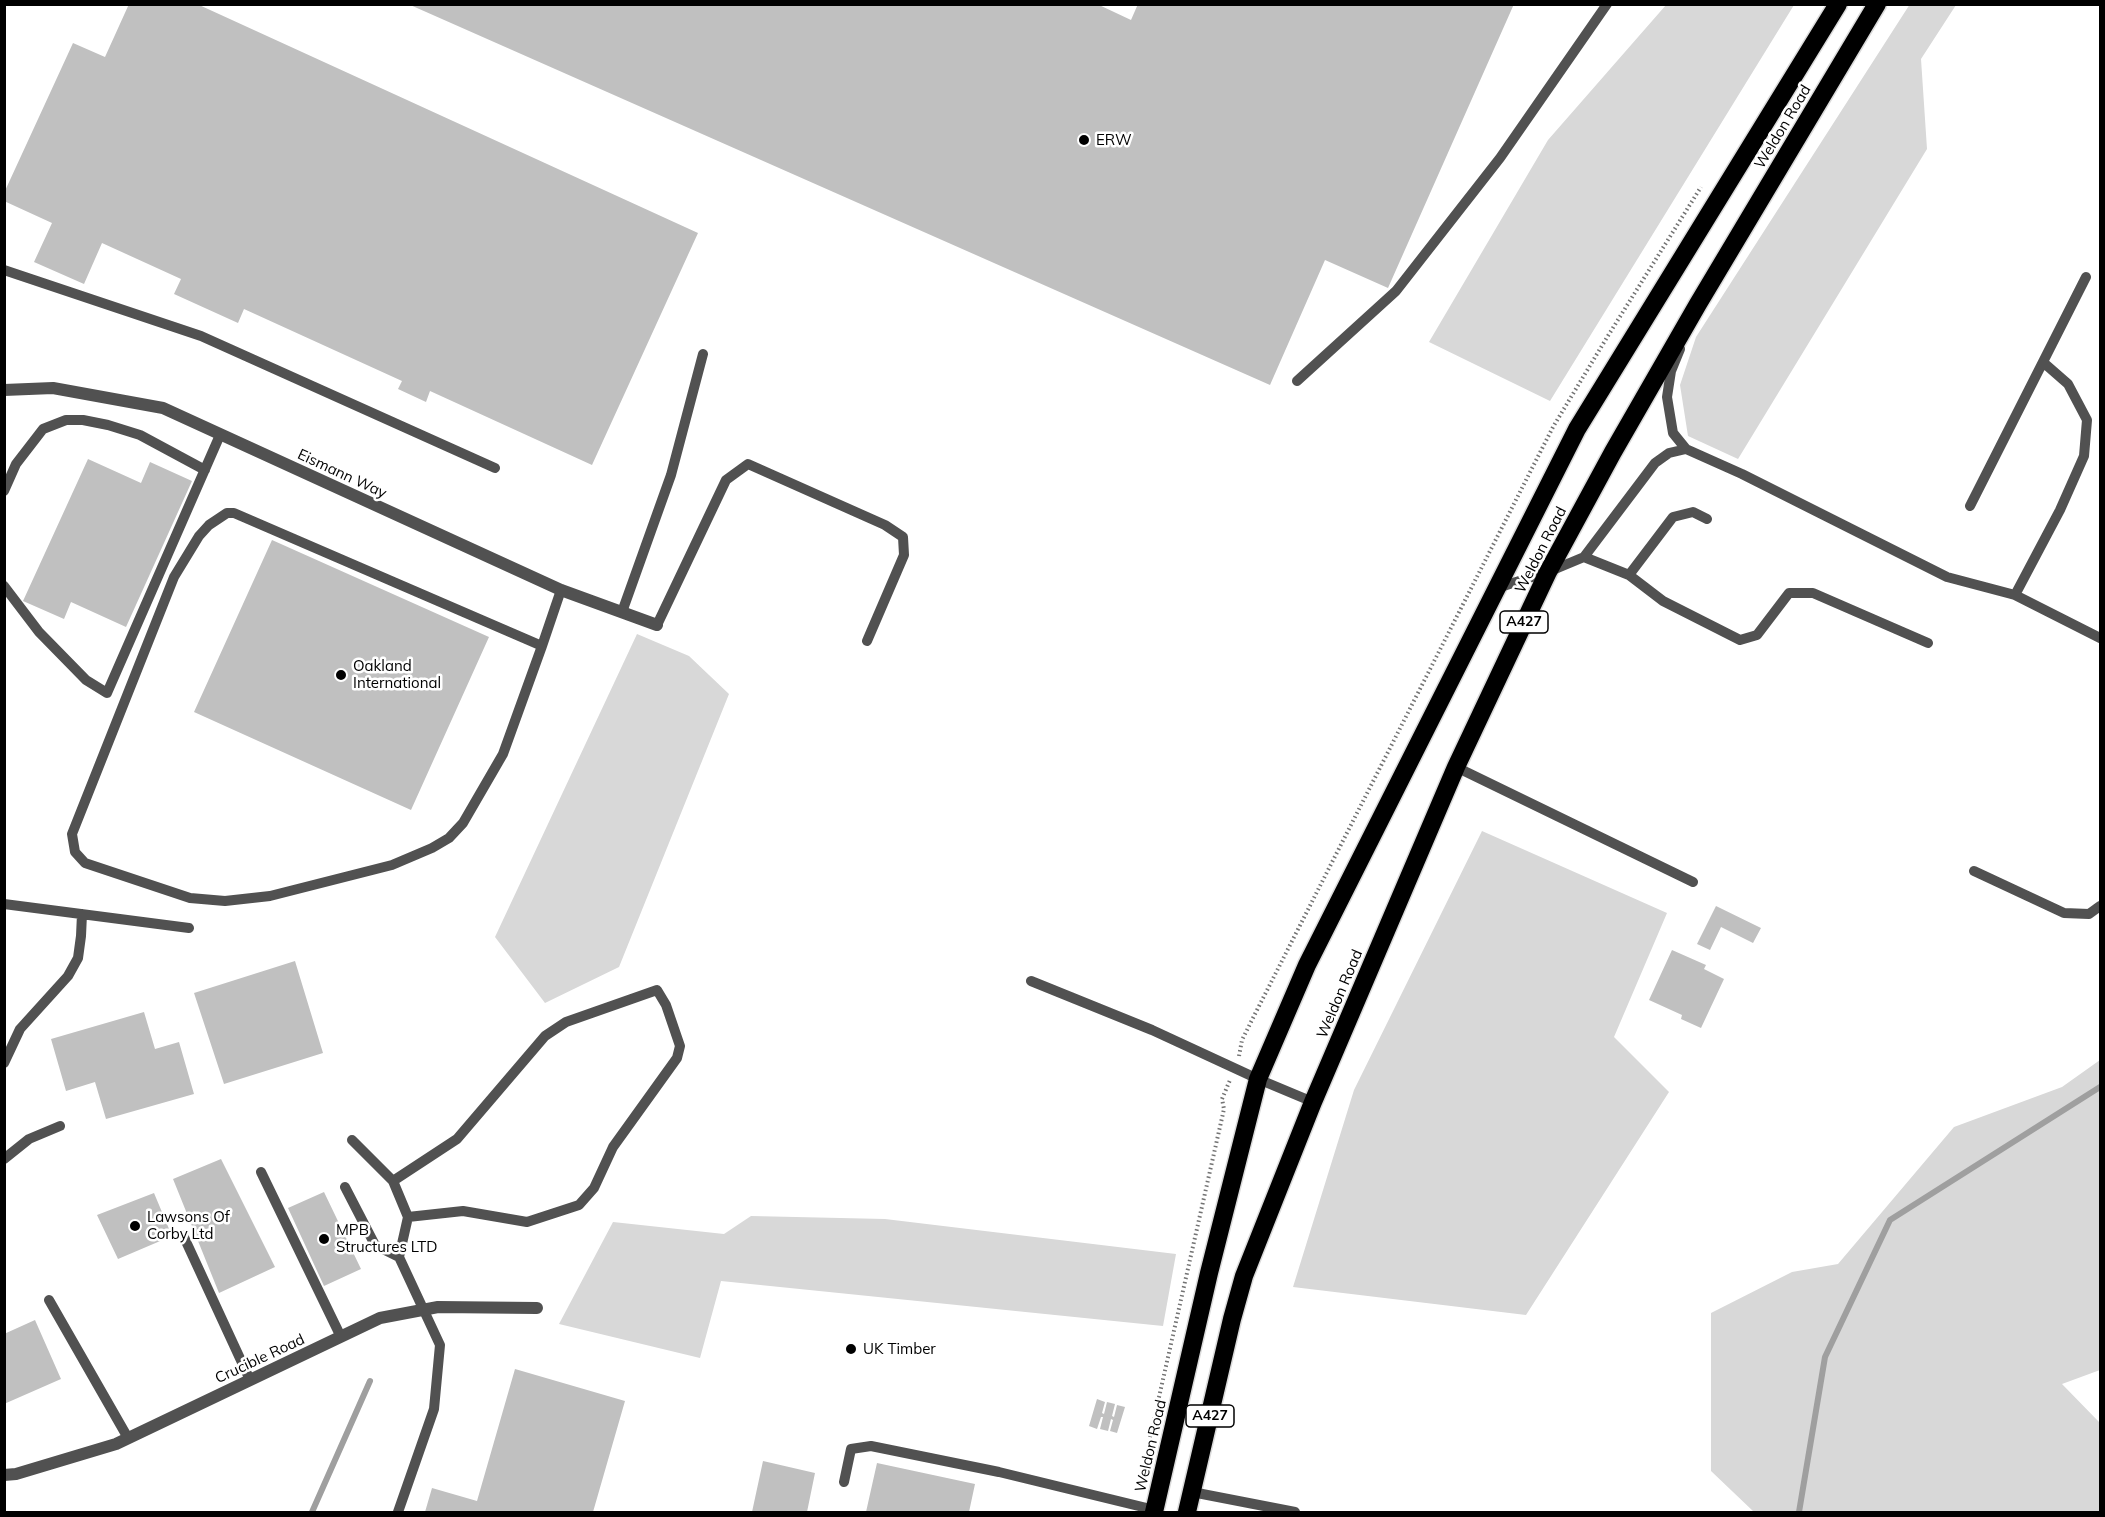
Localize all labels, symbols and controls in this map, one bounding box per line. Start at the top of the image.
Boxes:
street label: Weldon Road [1751,82,1815,172]
place label: ERW [1096,131,1132,149]
marker: ERW [1077,133,1091,147]
street label: Eismann Way [295,446,389,502]
street label: Weldon Road [1512,504,1570,596]
road number: A427 [1500,611,1548,633]
place label: Oakland International [353,657,441,692]
marker: Oakland International [334,668,348,682]
street label: Weldon Road [1313,947,1367,1041]
place label: Lawsons Of Corby Ltd [147,1208,230,1243]
marker: Lawsons Of Corby Ltd [128,1219,142,1233]
place label: MPB Structures LTD [336,1221,437,1256]
marker: MPB Structures LTD [317,1232,331,1246]
street label: Crucible Road [212,1330,308,1388]
place label: UK Timber [863,1340,936,1358]
marker: UK Timber [844,1342,858,1356]
street label: Weldon Road [1132,1398,1170,1494]
road number: A427 [1186,1405,1234,1427]

